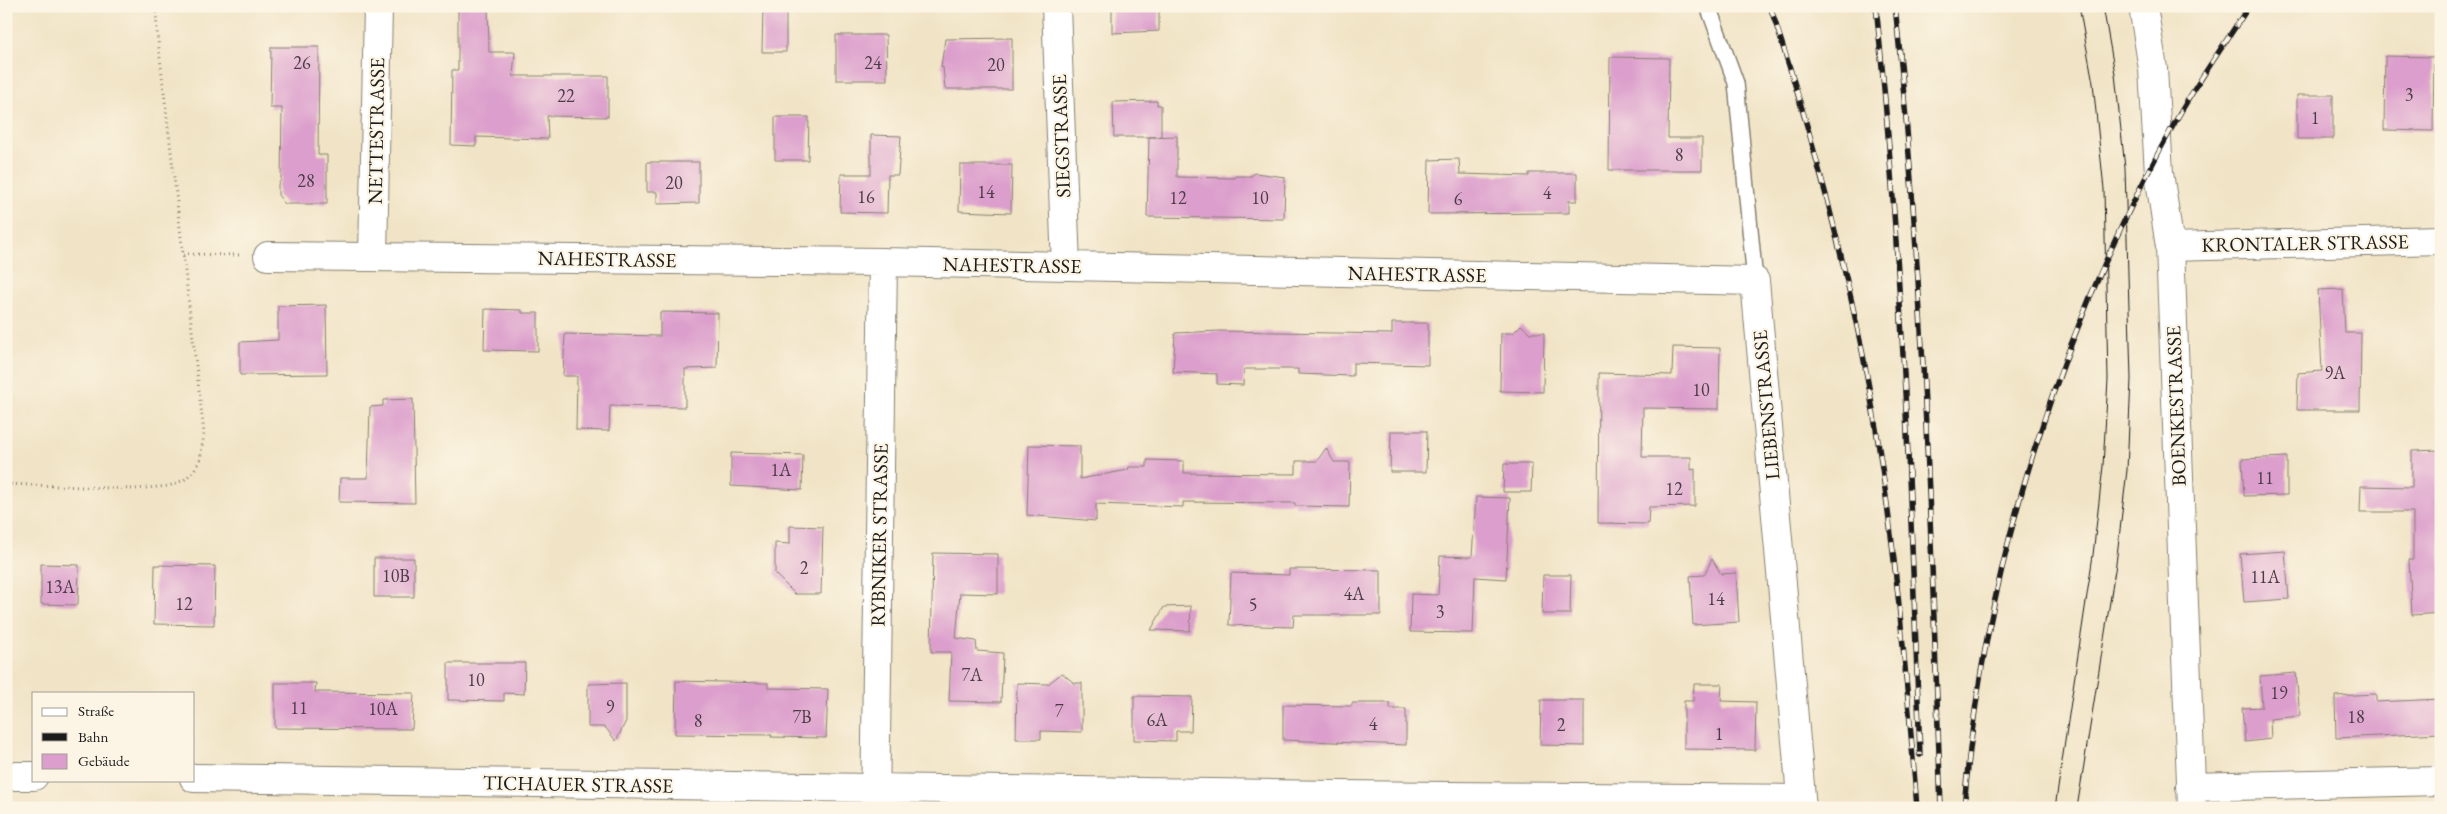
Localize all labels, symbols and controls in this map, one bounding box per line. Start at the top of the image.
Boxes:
house number: 26 [293,51,311,74]
house number: 24 [864,51,882,74]
house number: 20 [987,53,1005,76]
street label: NETTESTRASSE [362,57,390,205]
street label: SIEGSTRASSE [1046,74,1076,198]
house number: 3 [2405,83,2413,106]
house number: 22 [557,84,575,107]
house number: 1 [2311,106,2319,129]
house number: 8 [1675,143,1683,166]
house number: 28 [297,169,315,192]
house number: 20 [665,171,683,194]
house number: 14 [977,180,995,203]
house number: 4 [1543,181,1552,204]
house number: 16 [857,185,875,208]
house number: 12 [1169,186,1187,209]
house number: 10 [1251,186,1269,209]
house number: 6 [1454,187,1463,210]
street label: KRONTALER STRASSE [2201,228,2409,258]
street label: NAHESTRASSE [537,245,677,273]
street label: NAHESTRASSE [942,251,1082,279]
street label: NAHESTRASSE [1347,260,1487,288]
street label: BOENKESTRASSE [2160,325,2192,487]
street label: LIEBENSTRASSE [1747,329,1785,481]
house number: 9A [2324,361,2346,384]
house number: 10 [1692,378,1710,401]
street label: RYBNIKER STRASSE [864,443,894,627]
house number: 1A [770,458,792,481]
house number: 11 [2256,466,2274,489]
house number: 12 [1665,477,1683,500]
house number: 2 [800,556,809,579]
house number: 10B [382,564,410,587]
house number: 11A [2250,565,2280,588]
house number: 13A [45,575,75,598]
house number: 4A [1343,582,1365,605]
house number: 14 [1707,587,1725,610]
house number: 12 [175,592,193,615]
house number: 5 [1249,593,1257,616]
house number: 3 [1436,600,1444,623]
house number: 7A [961,663,983,686]
house number: 10 [467,668,485,691]
house number: 19 [2270,681,2288,704]
legend [32,692,195,782]
house number: 9 [606,695,615,718]
house number: 11 [290,696,308,719]
house number: 10A [368,697,398,720]
house number: 7 [1055,699,1064,722]
text: Straße [78,701,114,720]
house number: 7B [792,705,812,728]
house number: 18 [2347,705,2365,728]
house number: 6A [1146,708,1168,731]
house number: 8 [694,709,702,732]
house number: 4 [1369,712,1378,735]
house number: 2 [1557,713,1566,736]
house number: 1 [1715,722,1723,745]
text: Bahn [78,727,109,746]
text: Gebäude [78,751,130,770]
street label: TICHAUER STRASSE [483,769,673,799]

